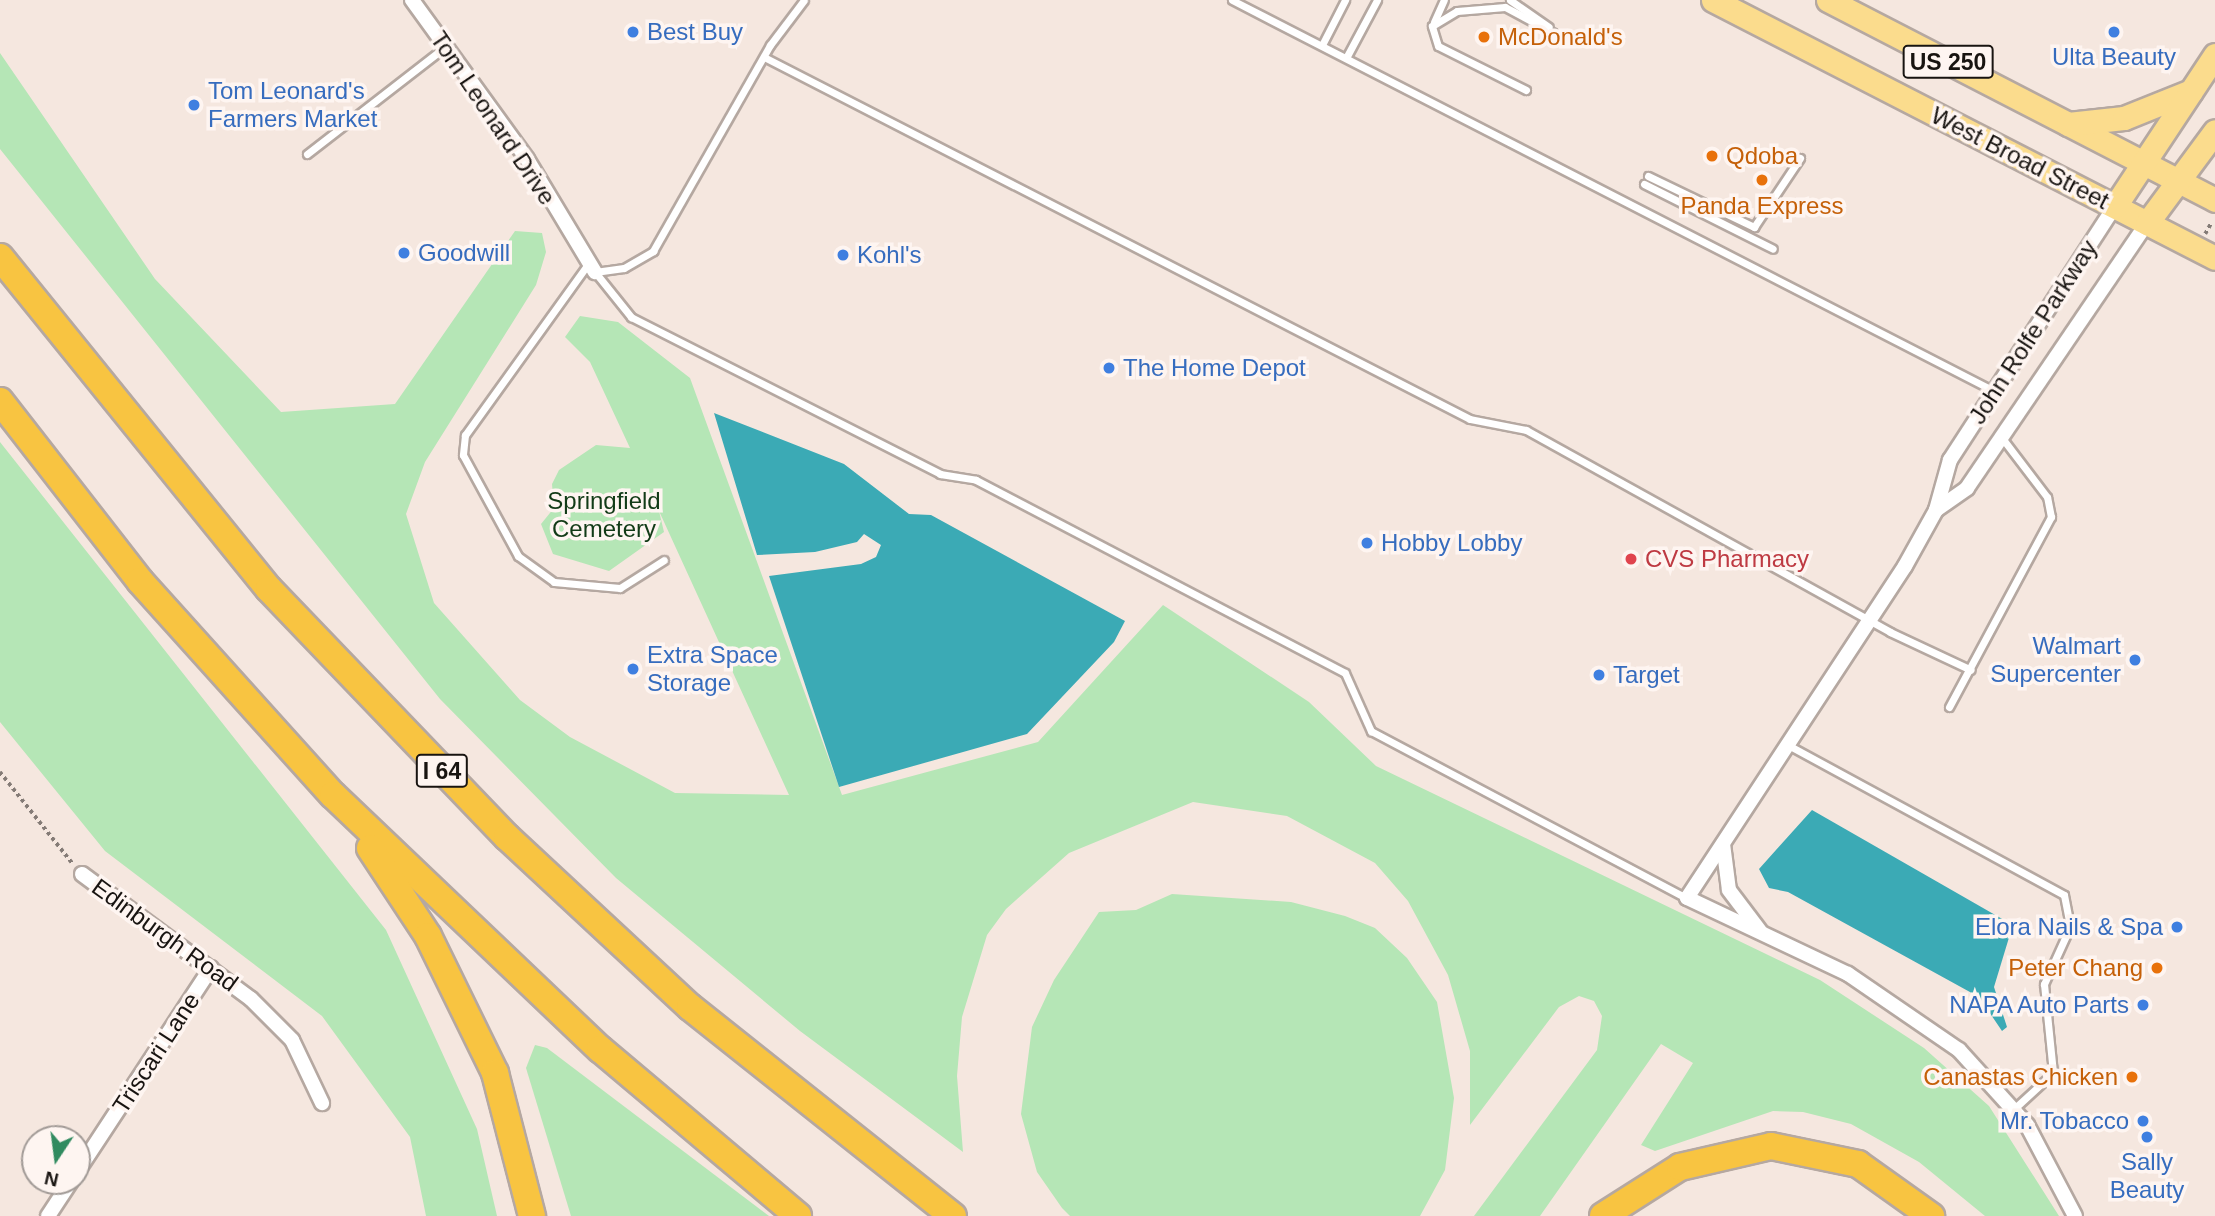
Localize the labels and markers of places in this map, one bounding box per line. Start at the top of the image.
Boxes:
place label: Best Buy [647,18,743,46]
place label: McDonald's [1498,23,1623,51]
marker: Best Buy [625,24,641,40]
marker: Ulta Beauty [2106,24,2122,40]
marker: McDonald's [1476,29,1492,45]
place label: Ulta Beauty [2052,43,2176,71]
place label: Tom Leonard's Farmers Market [208,77,377,133]
marker: Tom Leonard's Farmers Market [186,97,202,113]
place label: Qdoba [1726,142,1798,170]
marker: Qdoba [1704,148,1720,164]
marker: Panda Express [1754,172,1770,188]
place label: Panda Express [1681,192,1843,220]
place label: Goodwill [418,239,510,267]
place label: Kohl's [857,241,922,269]
marker: Goodwill [396,245,412,261]
marker: Kohl's [835,247,851,263]
place label: The Home Depot [1123,354,1306,382]
marker: The Home Depot [1101,360,1117,376]
place label: Hobby Lobby [1381,529,1522,557]
marker: Hobby Lobby [1359,535,1375,551]
place label: CVS Pharmacy [1645,545,1809,573]
marker: CVS Pharmacy [1623,551,1639,567]
place label: Walmart Supercenter [1990,632,2121,688]
place label: Extra Space Storage [647,641,778,697]
marker: Walmart Supercenter [2127,652,2143,668]
marker: Extra Space Storage [625,661,641,677]
place label: Target [1613,661,1680,689]
marker: Target [1591,667,1607,683]
place label: Elora Nails & Spa [1975,913,2163,941]
marker: Elora Nails & Spa [2169,919,2185,935]
place label: Peter Chang [2008,954,2143,982]
marker: Peter Chang [2149,960,2165,976]
place label: NAPA Auto Parts [1947,991,2129,1019]
marker: NAPA Auto Parts [2135,997,2151,1013]
place label: Canastas Chicken [1923,1063,2118,1091]
marker: Canastas Chicken [2124,1069,2140,1085]
place label: Mr. Tobacco [2000,1107,2129,1135]
marker: Mr. Tobacco [2135,1113,2151,1129]
marker: Sally Beauty [2139,1129,2155,1145]
place label: Sally Beauty [2110,1148,2184,1204]

